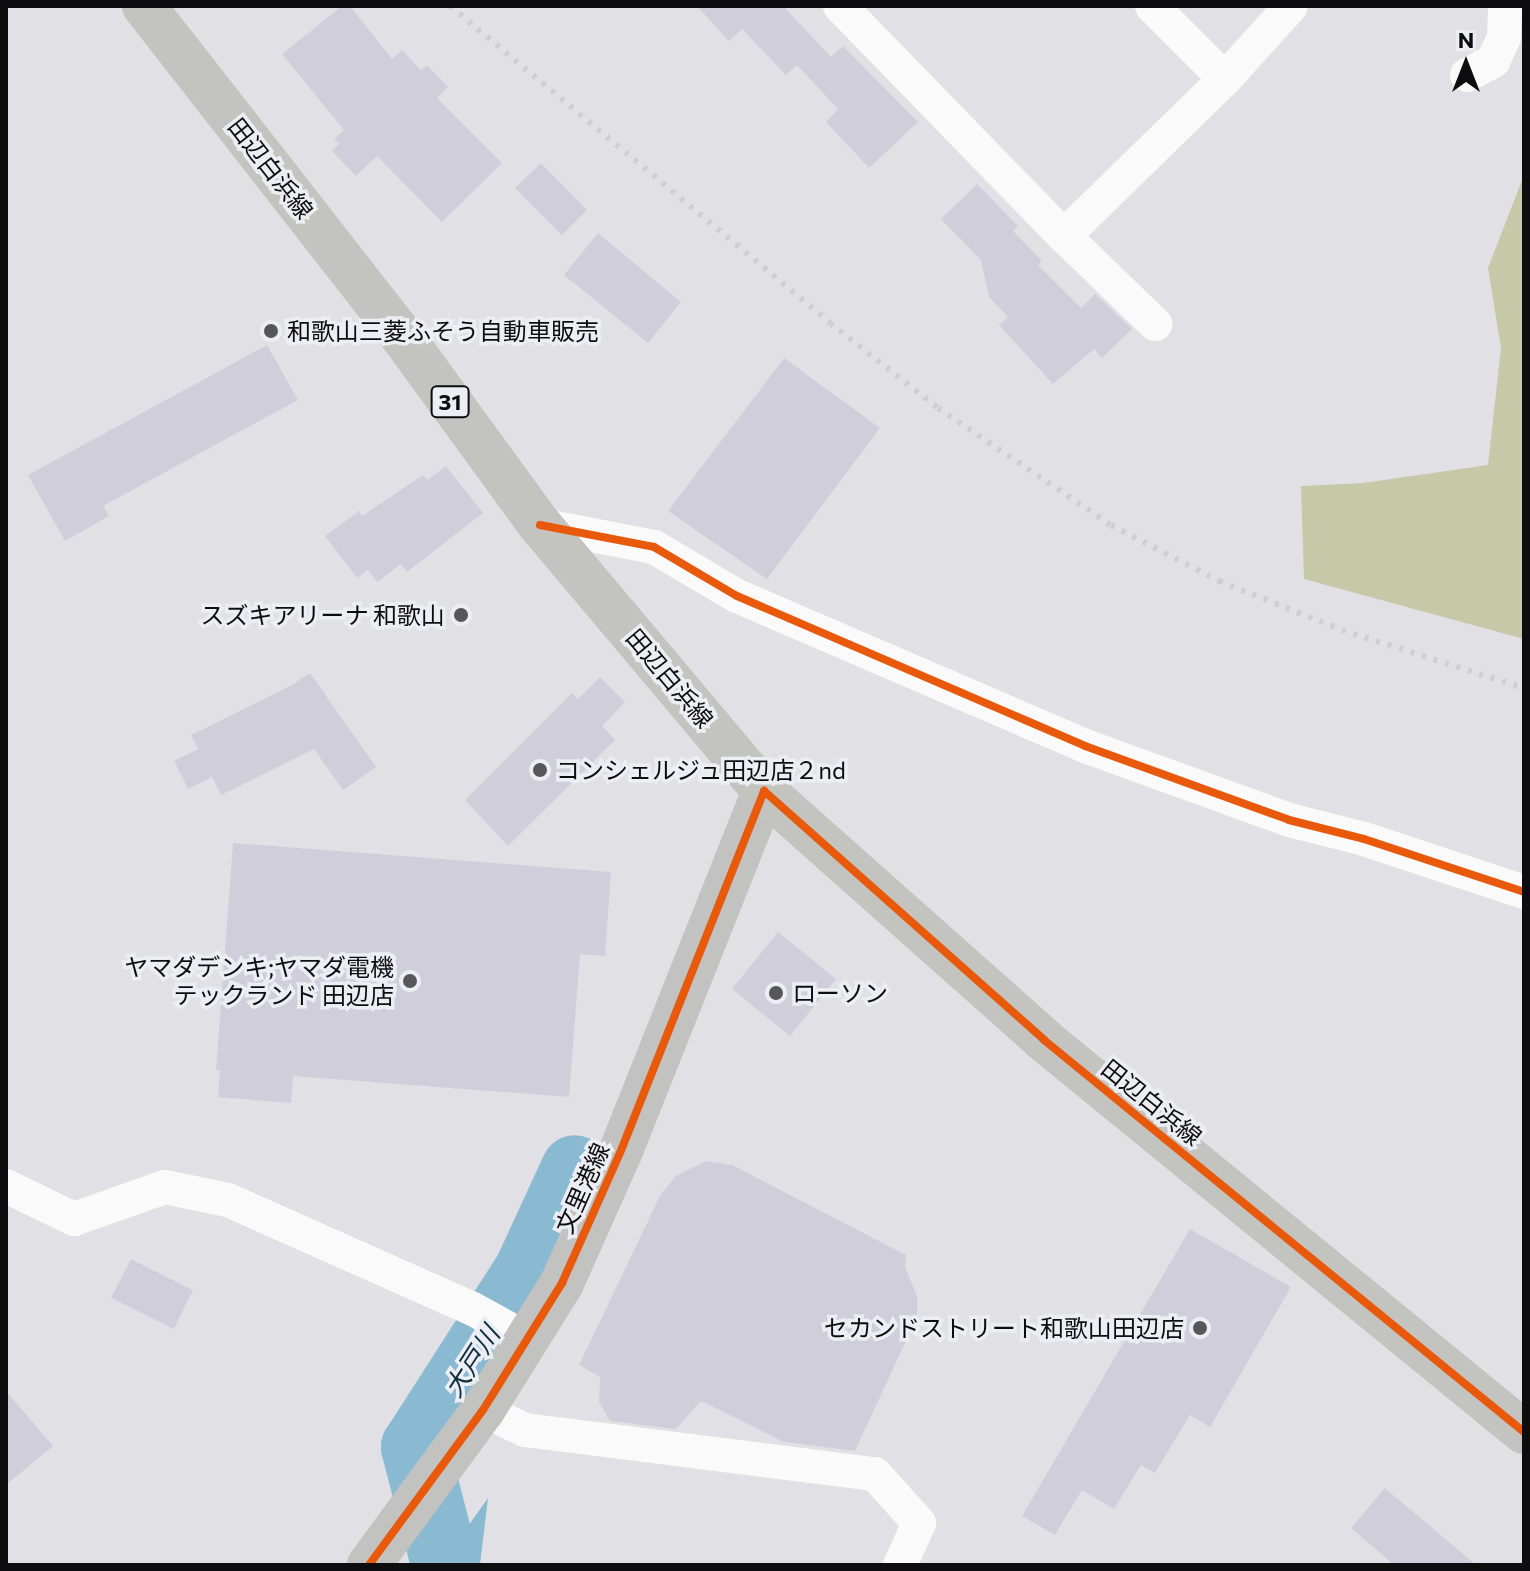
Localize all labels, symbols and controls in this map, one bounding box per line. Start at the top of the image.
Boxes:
north arrow [1426,24,1506,104]
text: N [1458,26,1474,53]
street label: 田辺白浜線 [223,112,319,224]
place label: 和歌山三菱ふそう自動車販売 [287,317,599,345]
marker: 和歌山三菱ふそう自動車販売 [262,322,280,340]
road number: 31 [430,384,470,420]
place label: スズキアリーナ 和歌山 [200,601,445,629]
marker: スズキアリーナ 和歌山 [452,606,470,624]
street label: 田辺白浜線 [620,623,720,733]
place label: コンシェルジュ田辺店２nd [556,756,848,784]
marker: コンシェルジュ田辺店２nd [531,761,549,779]
place label: ヤマダデンキ;ヤマダ電機 テックランド 田辺店 [124,953,394,1009]
marker: ヤマダデンキ;ヤマダ電機 テックランド 田辺店 [401,972,419,990]
place label: ローソン [792,979,888,1007]
marker: ローソン [767,984,785,1002]
street label: 田辺白浜線 [1096,1053,1208,1151]
street label: 文里港線 [549,1138,615,1238]
place label: セカンドストリート和歌山田辺店 [824,1314,1184,1342]
marker: セカンドストリート和歌山田辺店 [1191,1319,1209,1337]
water label: 大戸川 [437,1320,505,1402]

